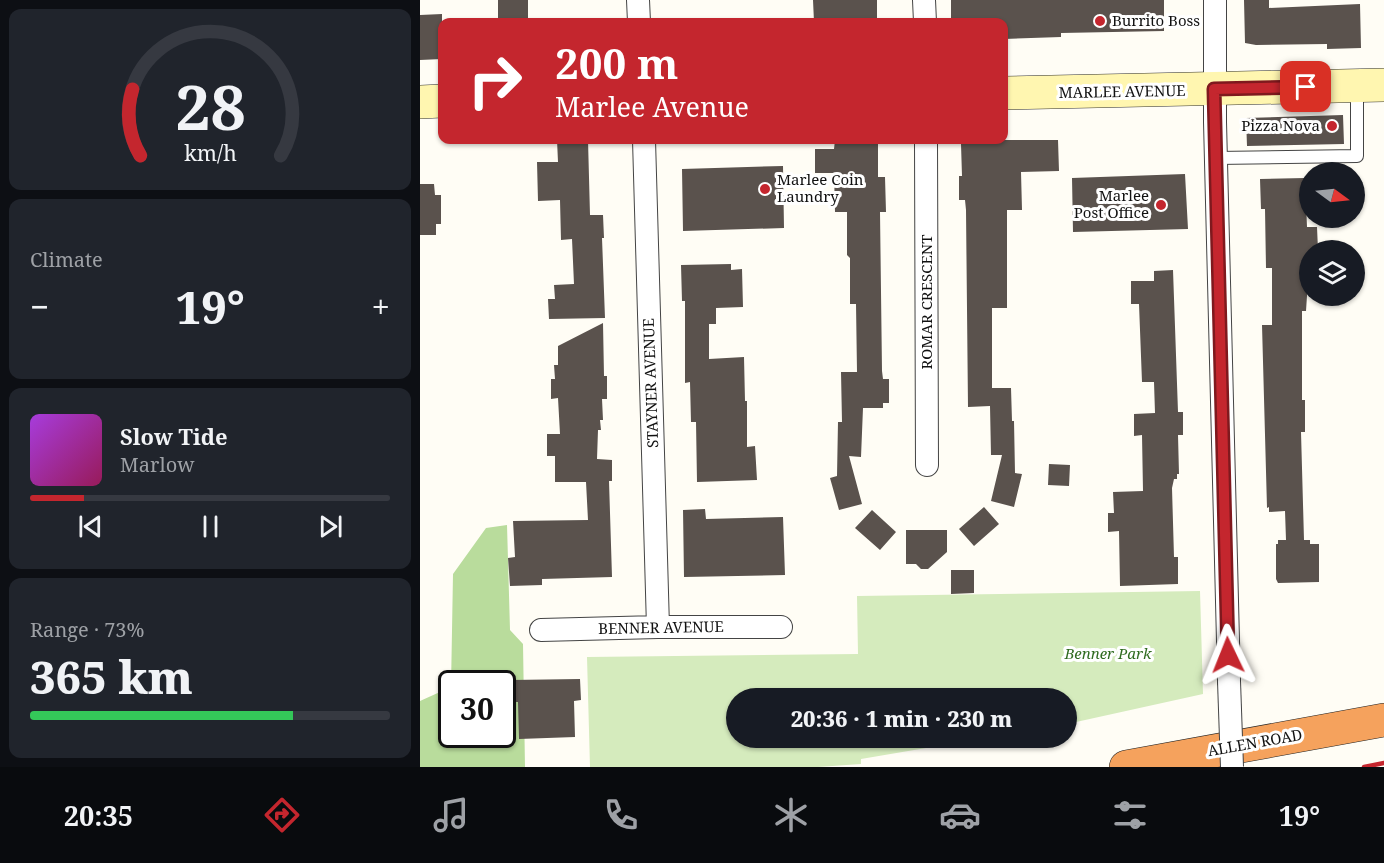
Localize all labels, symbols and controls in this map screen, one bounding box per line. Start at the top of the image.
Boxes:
place label: Burrito Boss [1112,10,1200,30]
marker: Burrito Boss [1093,14,1107,28]
text: 200 m [555,34,679,91]
icon: right [456,42,534,120]
pin [1280,61,1331,112]
text: 28 [175,63,245,148]
icon: arrive [1289,70,1322,103]
street label: MARLEE AVENUE [1058,80,1186,102]
text: Marlee Avenue [555,88,749,125]
place label: Pizza Nova [1241,115,1320,135]
marker: Pizza Nova [1325,119,1339,133]
text: km/h [184,139,237,168]
north arrow [1299,162,1365,228]
map controls [1299,162,1365,306]
place label: Marlee Coin Laundry [777,169,864,206]
marker: Marlee Coin Laundry [758,182,772,196]
place label: Marlee Post Office [1074,185,1149,222]
marker: Marlee Post Office [1154,198,1168,212]
street label: ROMAR CRESCENT [916,235,936,369]
button: layers [1299,240,1365,306]
text: Climate [30,246,103,273]
text: 19° [176,276,245,337]
text: − [30,284,49,329]
text: + [372,284,390,329]
street label: STAYNER AVENUE [638,318,662,448]
text: Slow Tide [120,421,228,451]
text: Marlow [120,451,194,478]
icon: previous [74,510,107,543]
icon: pause [194,510,227,543]
icon: next [314,510,347,543]
text: Range · 73% [30,616,144,643]
street label: BENNER AVENUE [598,616,724,638]
position arrow [1196,623,1260,687]
park label: Benner Park [1063,643,1152,663]
text: 365 km [30,646,193,707]
speed limit sign: 30 [438,670,516,748]
text: 20:36 · 1 min · 230 m [791,703,1012,733]
street label: ALLEN ROAD [1206,724,1304,760]
icon: directions [261,794,303,836]
icon: music [430,794,472,836]
icon: phone [600,794,642,836]
icon: climate [770,794,812,836]
icon: car [939,794,981,836]
icon: filters [1109,794,1151,836]
text: 20:35 [64,797,133,834]
text: 19° [1279,797,1320,834]

